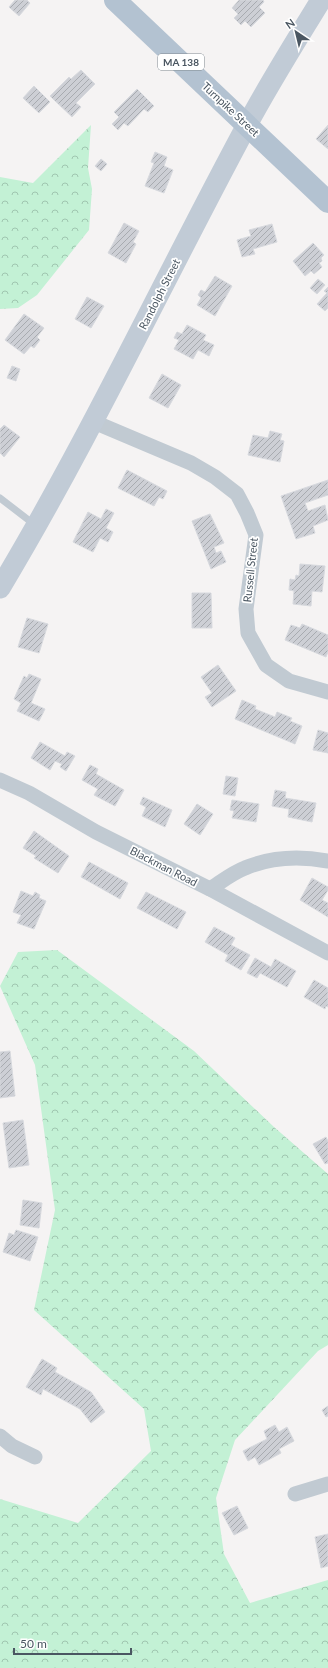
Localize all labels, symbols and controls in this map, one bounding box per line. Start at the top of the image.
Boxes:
north arrow [276,12,316,52]
text: N [283,16,297,31]
road number: MA 138 [158,54,204,70]
street label: Turnpike Street [200,79,262,139]
street label: Randolph Street [136,256,182,331]
street label: Russell Street [240,537,260,603]
street label: Blackman Road [128,843,200,889]
scale bar [14,1630,131,1656]
text: 50 m [20,1636,47,1651]

